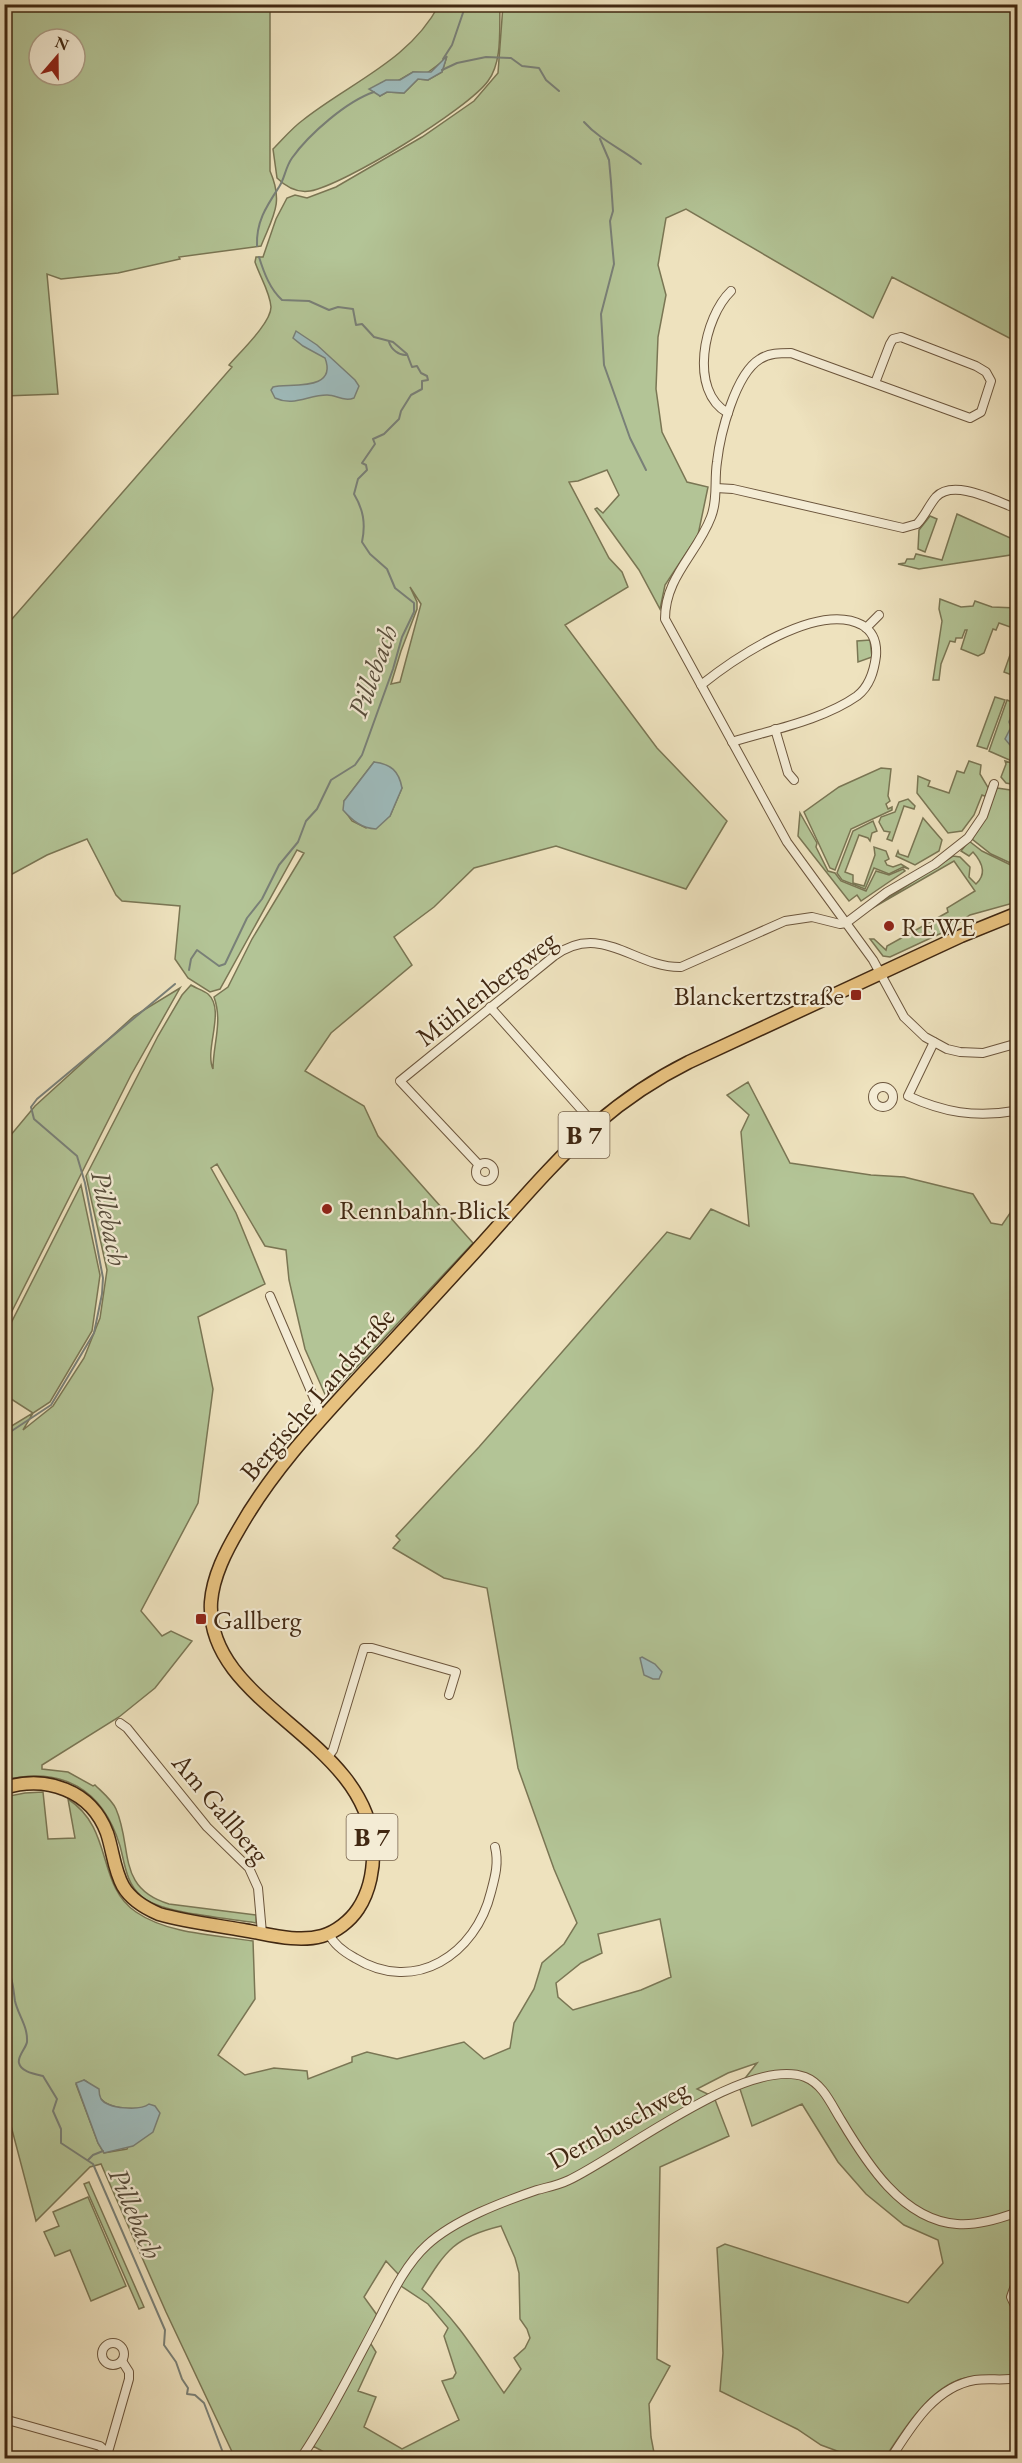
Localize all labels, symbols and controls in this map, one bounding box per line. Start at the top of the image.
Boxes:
north arrow [27,27,87,87]
text: N [52,31,72,55]
water label: Pillebach [339,619,405,722]
place label: REWE [901,909,975,944]
marker: REWE [882,919,896,933]
street label: Mühlenbergweg [409,922,564,1054]
place label: Blanckertzstraße [674,978,844,1013]
marker: Blanckertzstraße [849,988,863,1002]
road number: B 7 [558,1112,610,1158]
water label: Pillebach [83,1167,137,1269]
place label: Rennbahn-Blick [339,1192,510,1227]
marker: Rennbahn-Blick [320,1202,334,1216]
street label: Bergische Landstraße [232,1300,402,1488]
place label: Gallberg [213,1602,302,1637]
marker: Gallberg [194,1612,208,1626]
street label: Am Gallberg [164,1745,278,1871]
road number: B 7 [346,1814,398,1860]
street label: Dernbuschweg [542,2071,695,2177]
water label: Pillebach [101,2162,171,2265]

